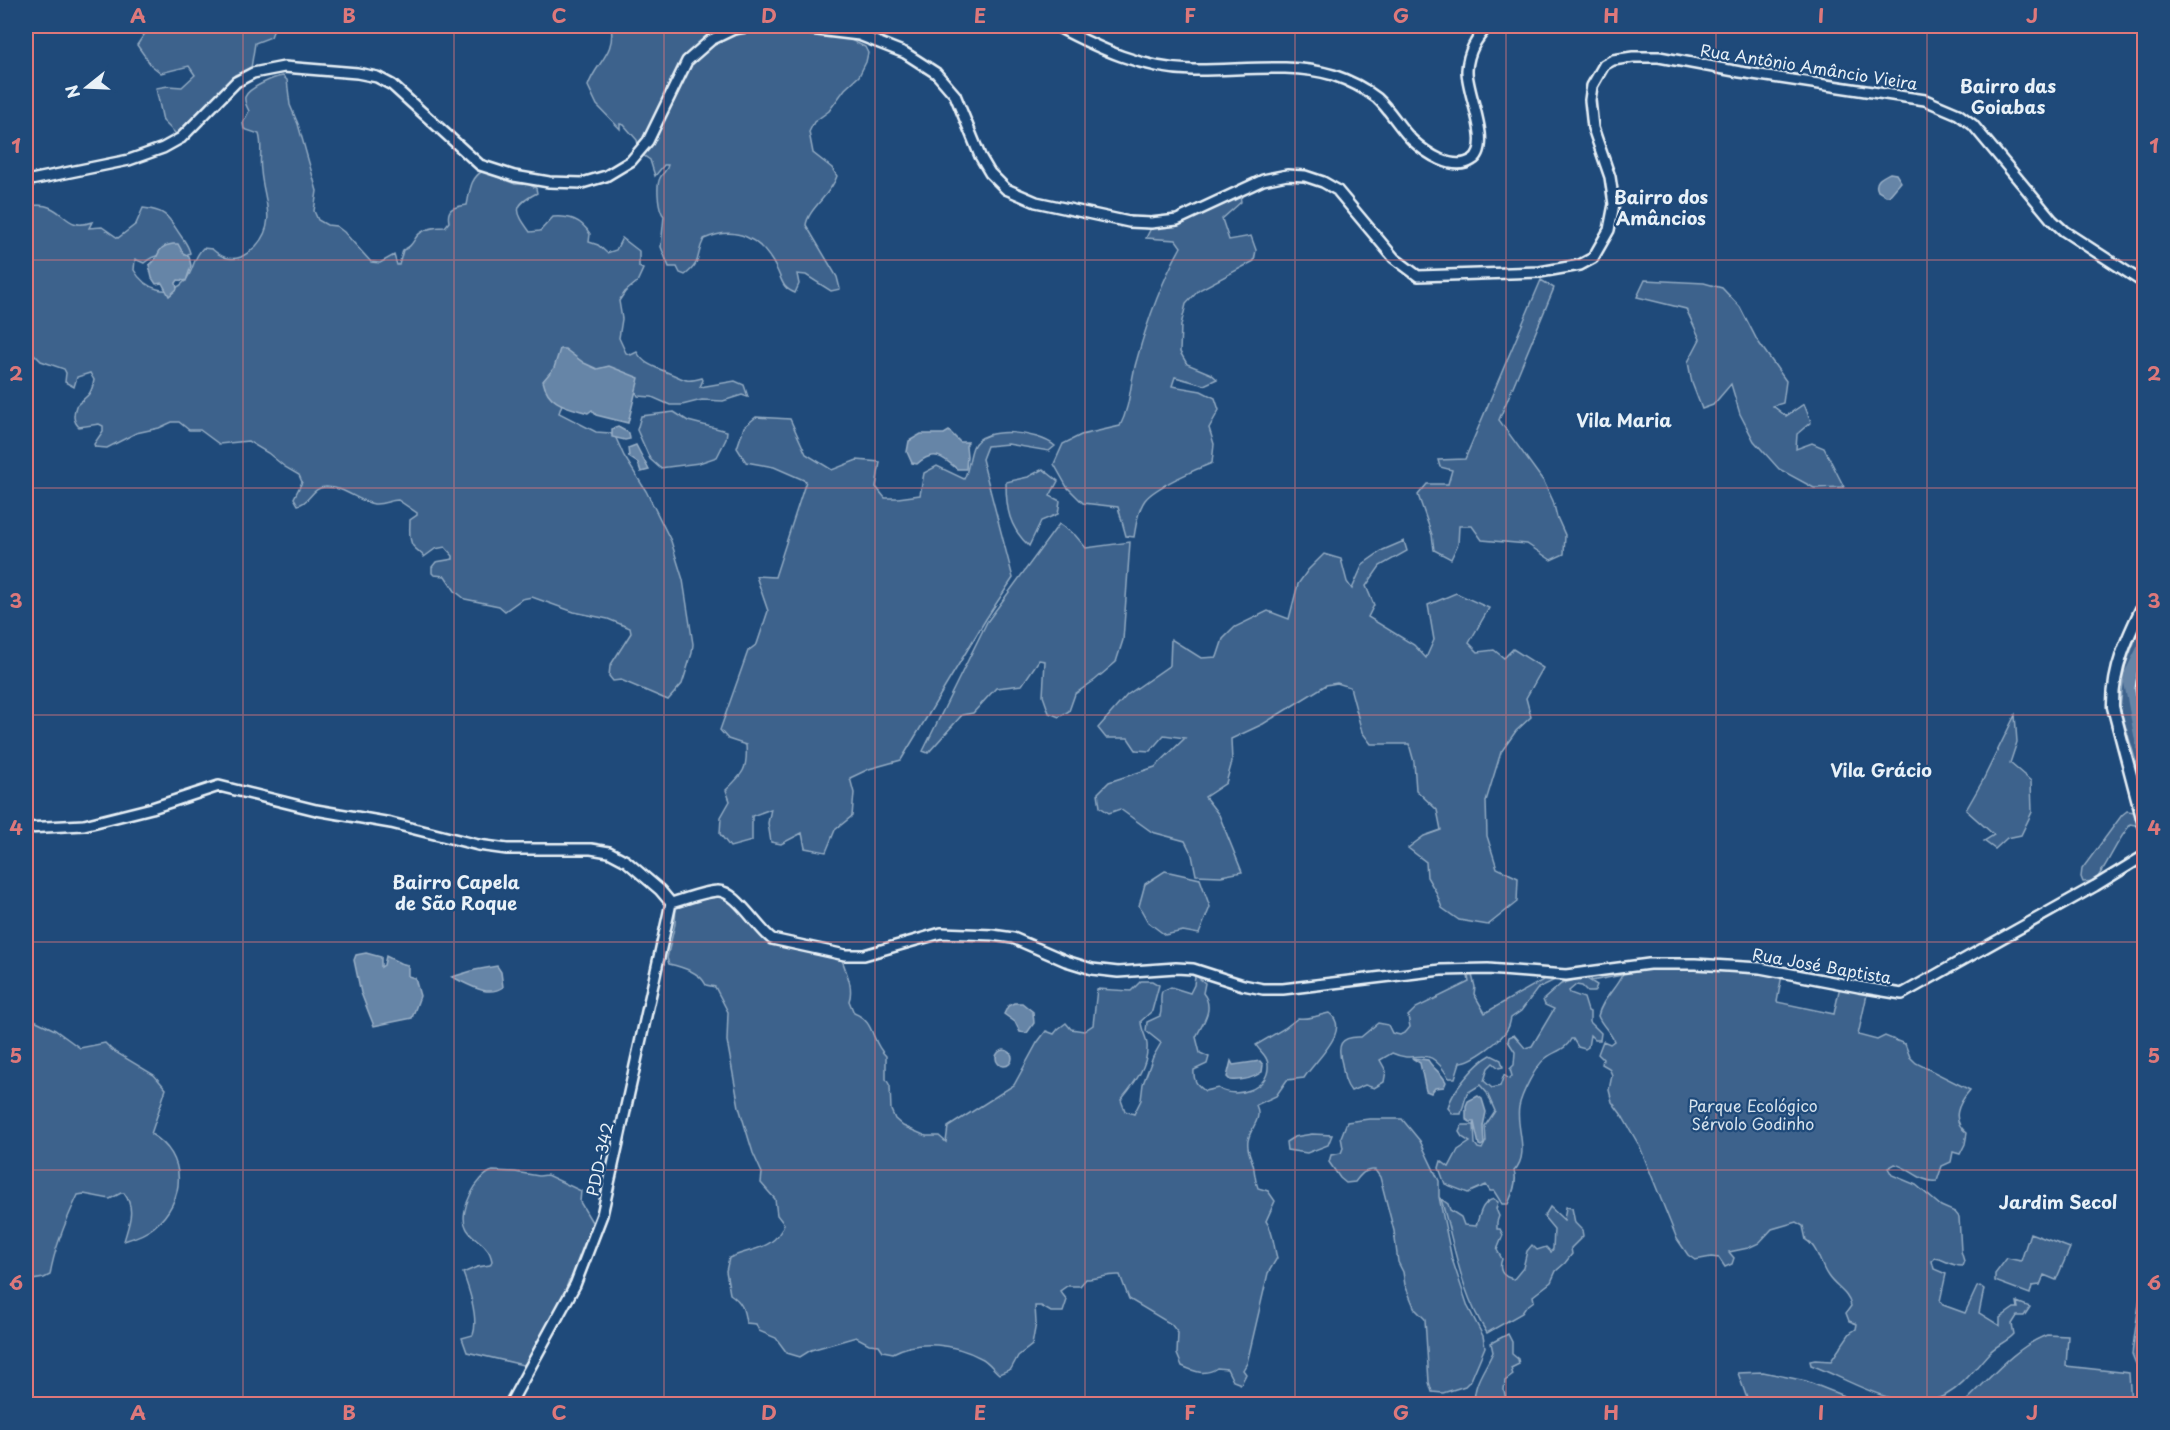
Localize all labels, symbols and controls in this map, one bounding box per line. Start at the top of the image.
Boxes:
text: A [130,0,146,30]
text: B [342,0,356,30]
text: C [551,0,567,30]
text: D [761,0,777,30]
text: E [974,0,986,30]
text: F [1184,0,1196,30]
text: G [1393,0,1409,30]
text: H [1603,0,1619,30]
text: I [1818,0,1824,30]
text: J [2026,0,2038,30]
street label: Rua Antônio Amâncio Vieira [1699,37,1919,95]
north arrow [57,57,117,117]
district label: Bairro das Goiabas [1960,72,2057,120]
text: N [58,82,85,102]
text: 1 [11,130,21,160]
text: 1 [2149,130,2159,160]
district label: Bairro dos Amâncios [1614,183,1709,231]
text: 2 [9,358,23,388]
text: 2 [2147,358,2161,388]
district label: Vila Maria [1576,406,1672,433]
text: 3 [9,585,23,615]
text: 3 [2147,585,2161,615]
district label: Vila Grácio [1830,756,1932,783]
text: 4 [9,812,23,842]
text: 4 [2147,812,2161,842]
district label: Bairro Capela de São Roque [392,868,520,916]
street label: Rua José Baptista [1751,941,1893,989]
text: 5 [10,1040,22,1070]
text: 5 [2148,1040,2160,1070]
park label: Parque Ecológico Sérvolo Godinho [1688,1093,1818,1135]
street label: PDD-342 [579,1120,619,1198]
district label: Jardim Secol [1999,1188,2117,1215]
text: 6 [9,1267,23,1297]
text: 6 [2147,1267,2161,1297]
text: A [130,1397,146,1427]
text: B [342,1397,356,1427]
text: C [551,1397,567,1427]
text: D [761,1397,777,1427]
text: E [974,1397,986,1427]
text: F [1184,1397,1196,1427]
text: G [1393,1397,1409,1427]
text: H [1603,1397,1619,1427]
text: I [1818,1397,1824,1427]
text: J [2026,1397,2038,1427]

